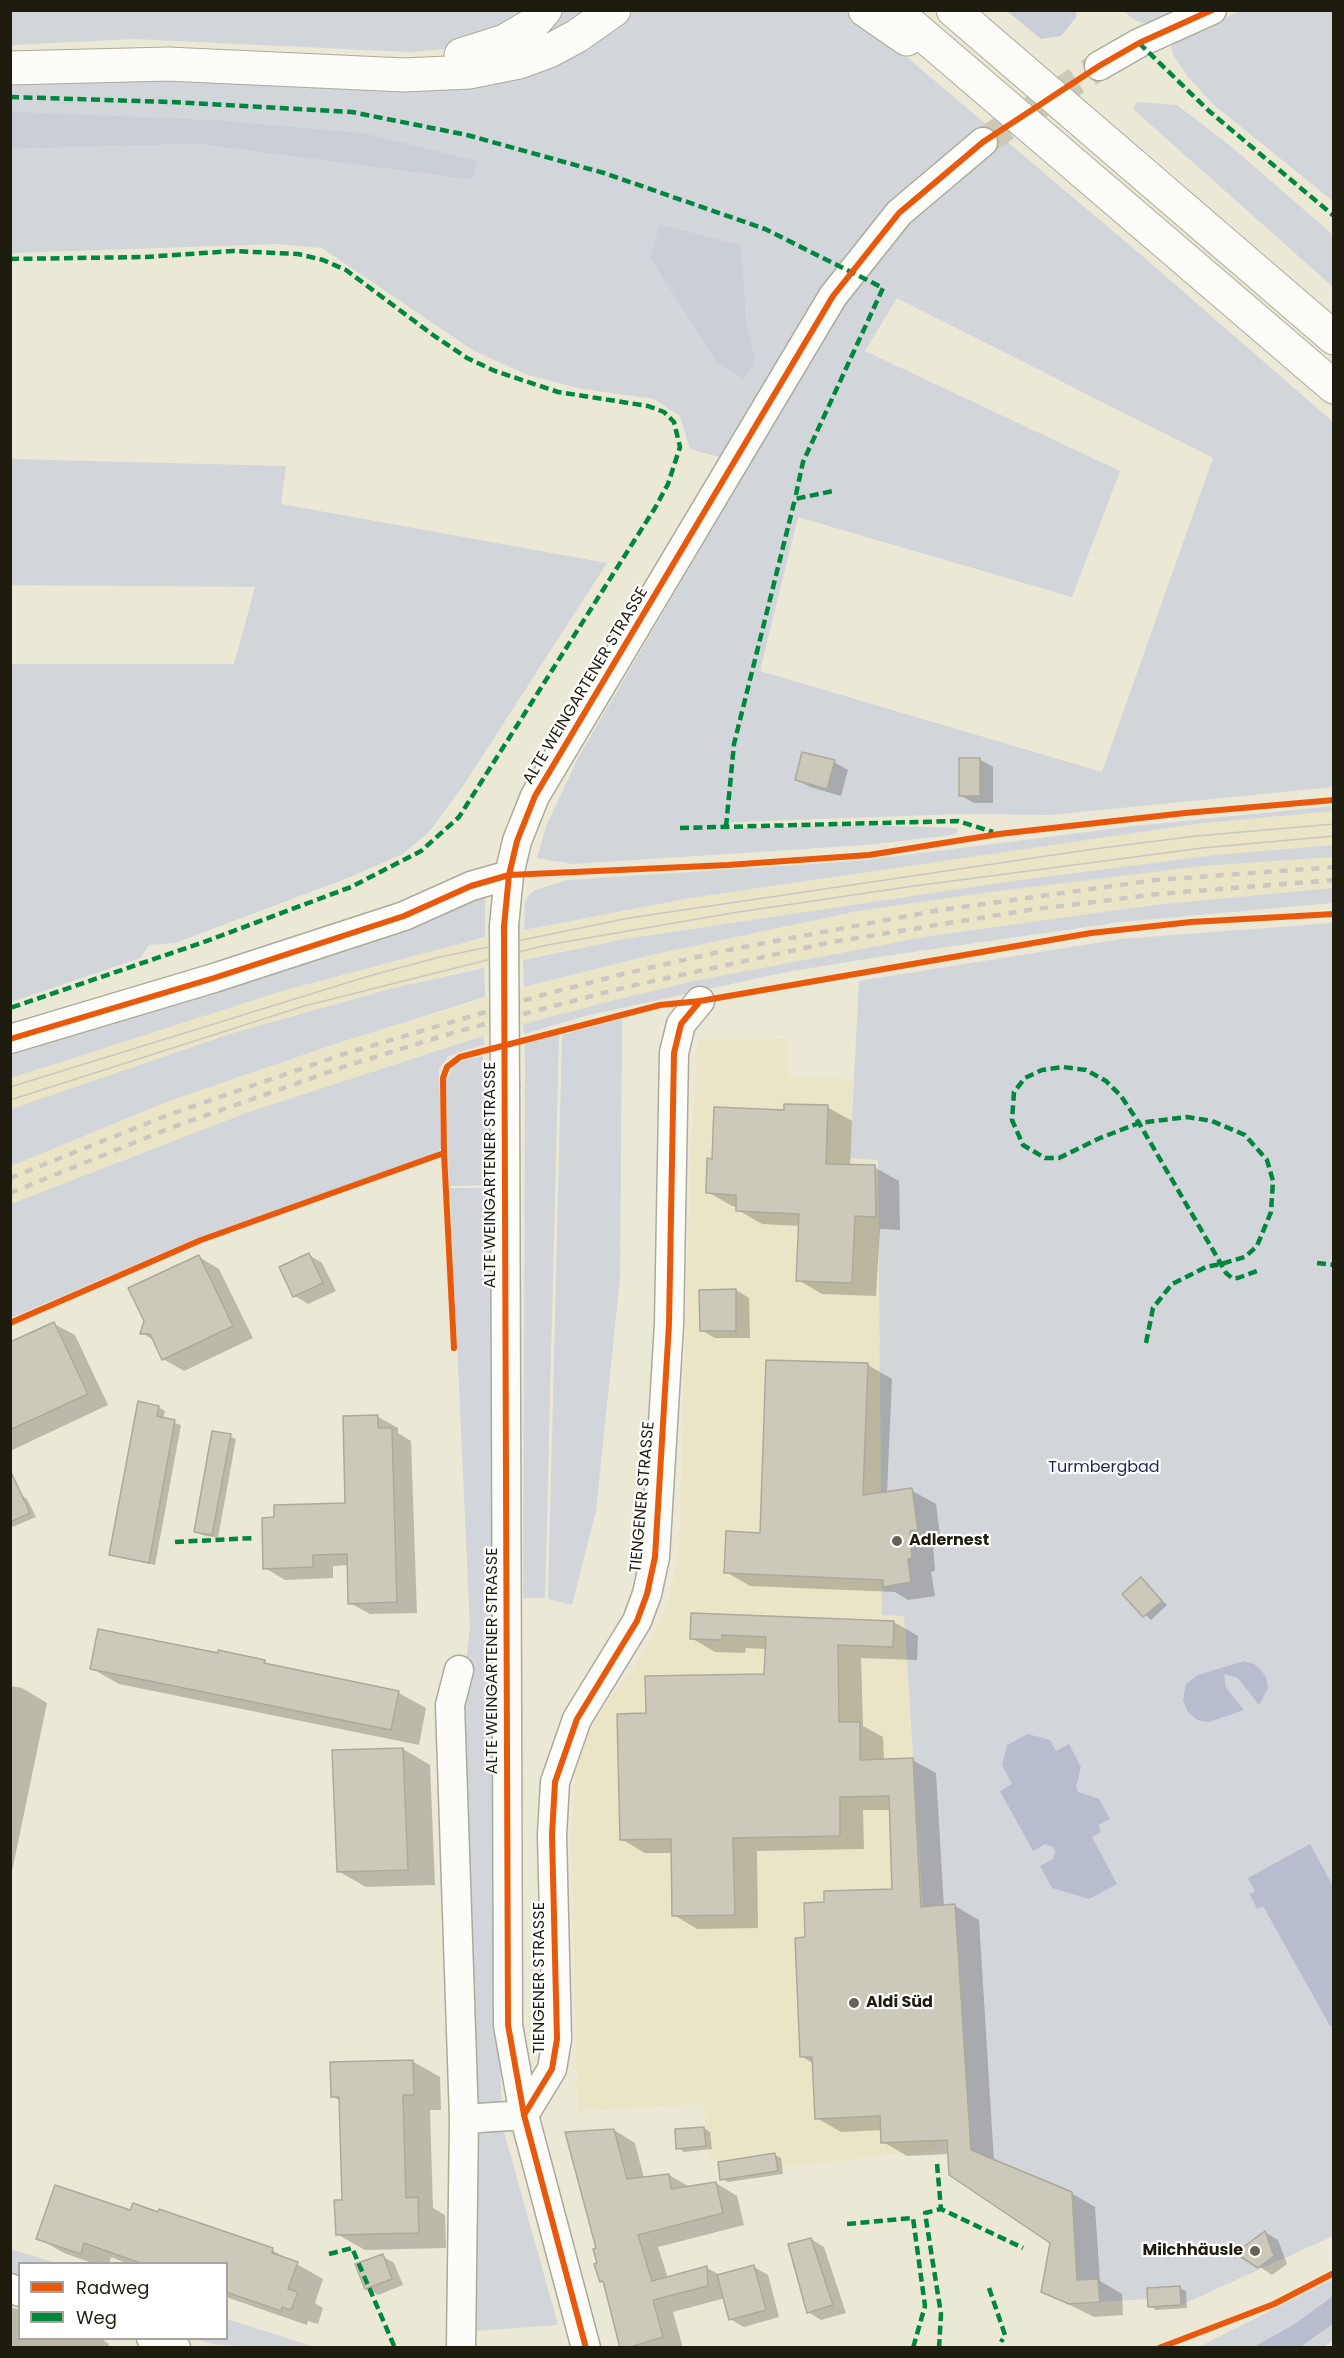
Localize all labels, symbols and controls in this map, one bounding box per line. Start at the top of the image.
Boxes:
street label: ALTE WEINGARTENER STRASSE [519,584,653,788]
street label: ALTE WEINGARTENER STRASSE [481,1062,501,1288]
street label: TIENGENER STRASSE [627,1421,659,1573]
park label: Turmbergbad [1048,1458,1160,1478]
place label: Adlernest [909,1531,989,1551]
marker: Adlernest [890,1534,904,1548]
street label: ALTE WEINGARTENER STRASSE [483,1548,503,1774]
street label: TIENGENER STRASSE [530,1902,550,2054]
place label: Aldi Süd [866,1993,933,2013]
marker: Aldi Süd [847,1996,861,2010]
place label: Milchhäusle [1142,2241,1243,2261]
marker: Milchhäusle [1248,2244,1262,2258]
legend [18,2262,228,2340]
text: Radweg [76,2275,149,2300]
text: Weg [76,2305,117,2330]

